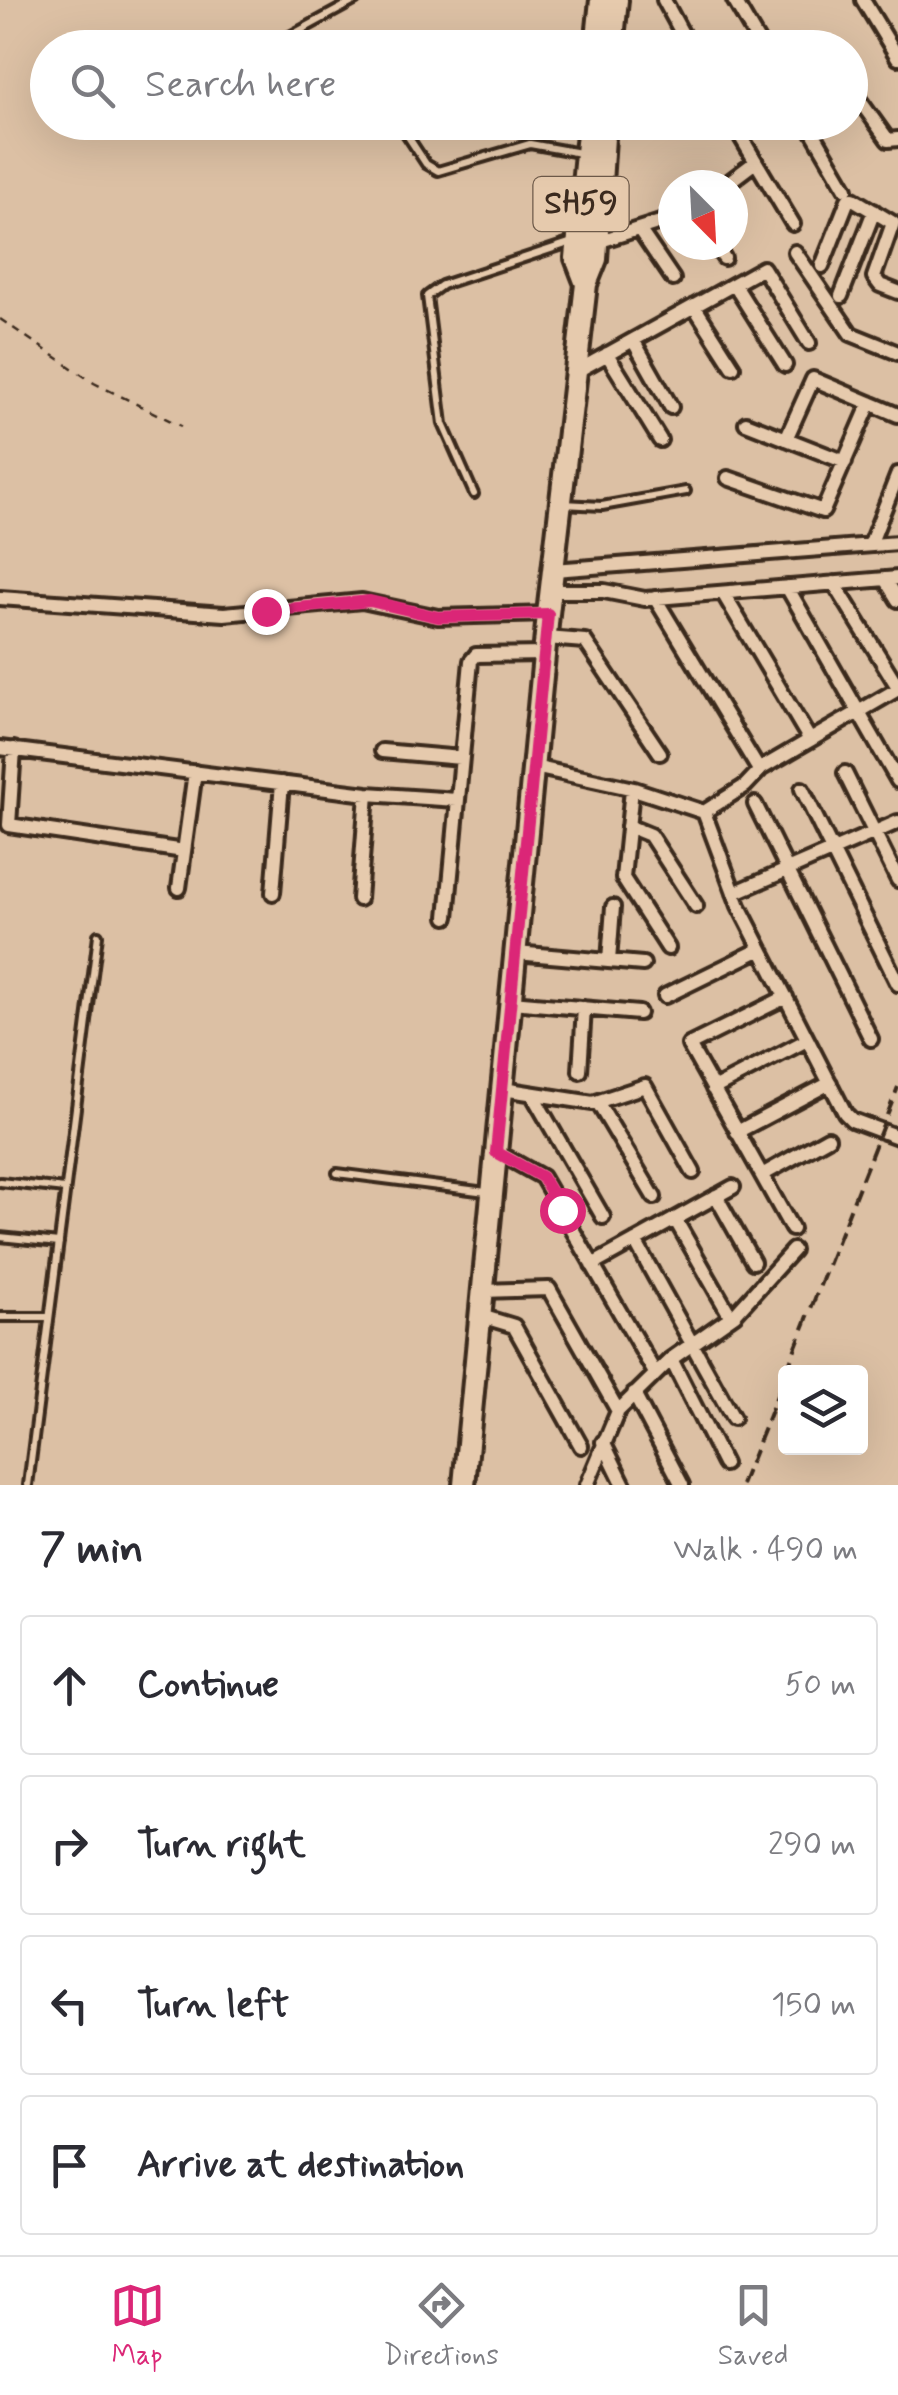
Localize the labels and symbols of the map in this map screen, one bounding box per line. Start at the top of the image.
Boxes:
north arrow [658,170,748,260]
road number: SH59 [534,177,628,231]
route end [244,589,290,635]
route start [540,1188,586,1234]

